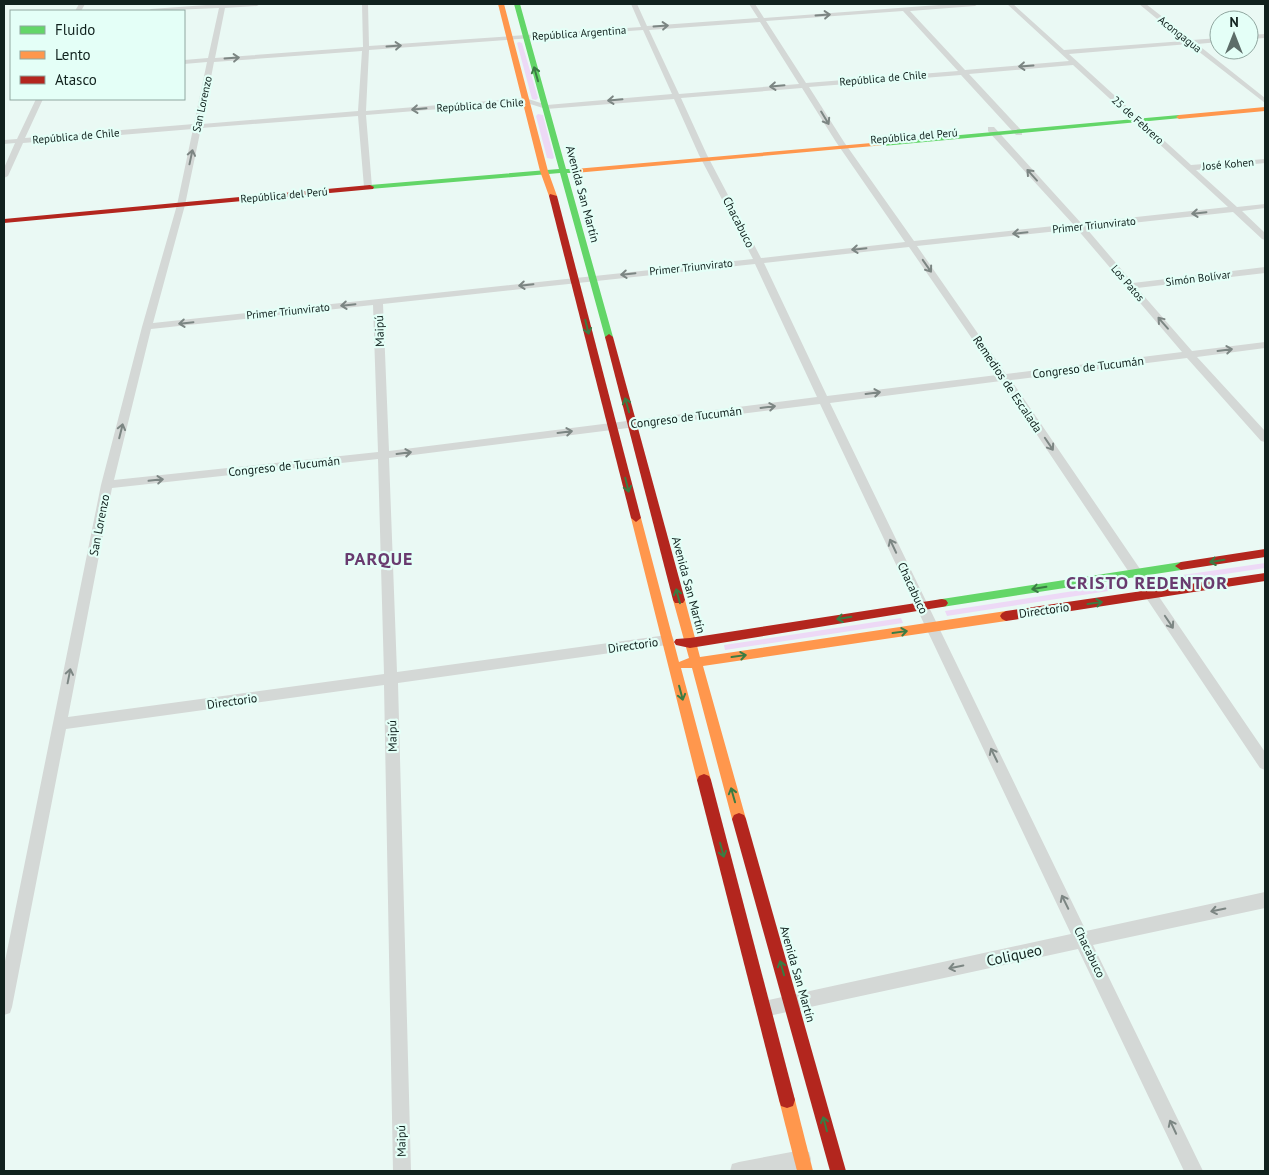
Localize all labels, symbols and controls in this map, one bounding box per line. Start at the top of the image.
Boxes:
legend [10,10,185,100]
one-way arrow [815,10,831,20]
north arrow [1209,10,1259,60]
street label: Acongagua [1155,13,1205,55]
text: N [1229,13,1239,31]
text: Fluido [55,20,95,39]
one-way arrow [653,22,669,31]
street label: República Argentina [531,23,627,43]
one-way arrow [386,41,402,51]
text: Lento [55,45,91,64]
one-way arrow [224,54,240,63]
one-way arrow [1019,62,1035,71]
one-way arrow [531,66,541,82]
street label: República de Chile [839,67,928,89]
text: Atasco [55,70,97,89]
street label: San Lorenzo [189,74,215,133]
one-way arrow [770,82,786,91]
street label: 25 de Febrero [1109,93,1167,147]
street label: República de Chile [436,95,525,115]
one-way arrow [608,95,624,105]
one-way arrow [412,104,428,113]
one-way arrow [821,111,831,125]
street label: República de Chile [32,125,121,147]
street label: República del Perú [870,125,958,147]
street label: Avenida San Martín [563,144,603,244]
one-way arrow [187,149,196,165]
street label: José Kohen [1201,155,1254,173]
one-way arrow [1026,169,1038,182]
street label: República del Perú [240,184,328,206]
street label: Chacabuco [720,194,758,250]
one-way arrow [1192,208,1208,218]
street label: Primer Triunvirato [1052,214,1137,236]
one-way arrow [1013,228,1029,238]
one-way arrow [851,244,867,254]
street label: Primer Triunvirato [649,256,734,278]
one-way arrow [922,259,932,273]
street label: Los Patos [1108,262,1148,304]
street label: Simón Bolívar [1165,267,1232,289]
one-way arrow [620,269,636,279]
one-way arrow [519,280,535,290]
street label: Primer Triunvirato [246,300,331,322]
one-way arrow [340,300,356,310]
street label: Maipú [371,315,387,347]
one-way arrow [1158,317,1169,330]
one-way arrow [178,318,194,328]
one-way arrow [583,319,592,335]
street label: Remedios de Escalada [970,333,1046,435]
one-way arrow [1217,345,1233,355]
street label: Congreso de Tucumán [1031,353,1145,381]
one-way arrow [865,388,881,398]
one-way arrow [622,398,632,414]
one-way arrow [759,401,775,411]
street label: Congreso de Tucumán [629,403,743,431]
one-way arrow [116,424,126,440]
one-way arrow [557,427,573,437]
one-way arrow [1044,437,1054,451]
one-way arrow [396,448,412,458]
street label: Congreso de Tucumán [227,453,341,479]
one-way arrow [147,475,163,485]
one-way arrow [623,476,632,492]
street label: San Lorenzo [86,493,112,557]
street label: Avenida San Martín [669,535,709,635]
one-way arrow [888,539,898,554]
district label: PARQUE [345,547,413,570]
one-way arrow [1209,556,1225,566]
street label: Chacabuco [895,560,931,616]
district label: CRISTO REDENTOR [1066,571,1228,594]
one-way arrow [1031,583,1047,593]
one-way arrow [672,589,682,605]
one-way arrow [1087,597,1103,607]
street label: Directorio [1018,599,1070,621]
one-way arrow [836,614,852,624]
one-way arrow [1164,615,1174,629]
one-way arrow [891,627,907,637]
street label: Directorio [607,634,659,656]
one-way arrow [731,650,747,660]
one-way arrow [65,668,74,684]
one-way arrow [677,684,686,700]
street label: Directorio [206,690,258,712]
street label: Maipú [384,720,400,752]
one-way arrow [989,748,999,763]
one-way arrow [727,787,737,803]
one-way arrow [718,842,727,858]
one-way arrow [1060,895,1069,910]
one-way arrow [1210,906,1226,915]
street label: Avenida San Martín [777,924,819,1024]
street label: Chacabuco [1071,924,1109,980]
street label: Coliqueo [985,940,1043,970]
one-way arrow [777,960,786,976]
one-way arrow [949,963,965,972]
one-way arrow [820,1117,830,1133]
one-way arrow [1168,1120,1177,1135]
street label: Maipú [393,1125,409,1157]

